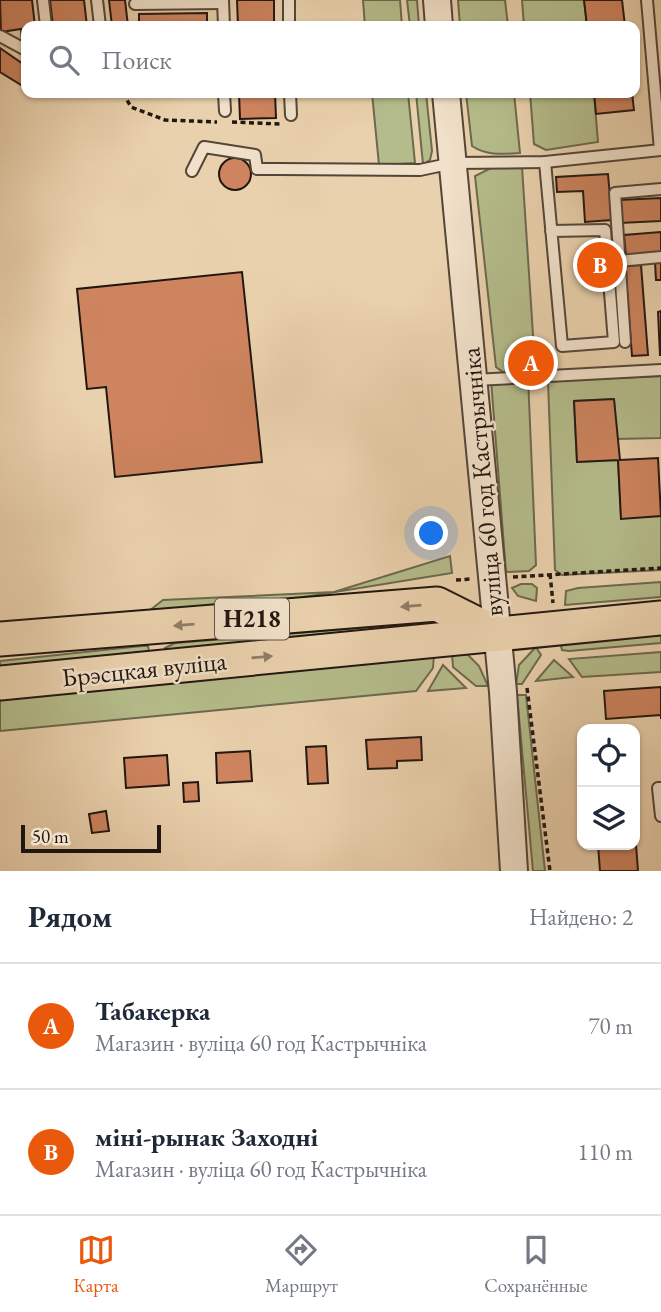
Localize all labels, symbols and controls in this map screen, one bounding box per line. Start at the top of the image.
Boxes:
search box [21,21,640,98]
icon: search [45,41,83,79]
text: Поиск [101,43,172,77]
pin: B [577,239,623,291]
pin: A [508,337,554,389]
street label: вуліца 60 год Кастрычніка [453,345,511,618]
your location [414,516,448,550]
road number: Н218 [215,598,289,640]
one-way arrow [400,601,422,612]
one-way arrow [173,619,195,630]
street label: Брэсцкая вуліца [60,643,229,695]
one-way arrow [251,652,273,663]
map controls [577,724,640,850]
button: locate [577,724,640,787]
button: layers [577,787,640,850]
scale bar [21,822,161,854]
text: 50 m [32,824,69,849]
text: Рядом [28,897,112,936]
text: Найдено: 2 [529,902,633,932]
text: Табакерка [95,994,211,1028]
text: A [43,1011,59,1041]
text: 70 m [588,1011,633,1041]
text: Магазин · вуліца 60 год Кастрычніка [95,1028,427,1058]
text: міні-рынак Заходні [95,1120,318,1154]
text: B [44,1137,58,1167]
text: 110 m [577,1137,633,1167]
text: Магазин · вуліца 60 год Кастрычніка [95,1154,427,1184]
tab: Карта [73,1231,119,1298]
tab: Маршрут [265,1231,338,1298]
tab: Сохранённые [484,1231,588,1298]

